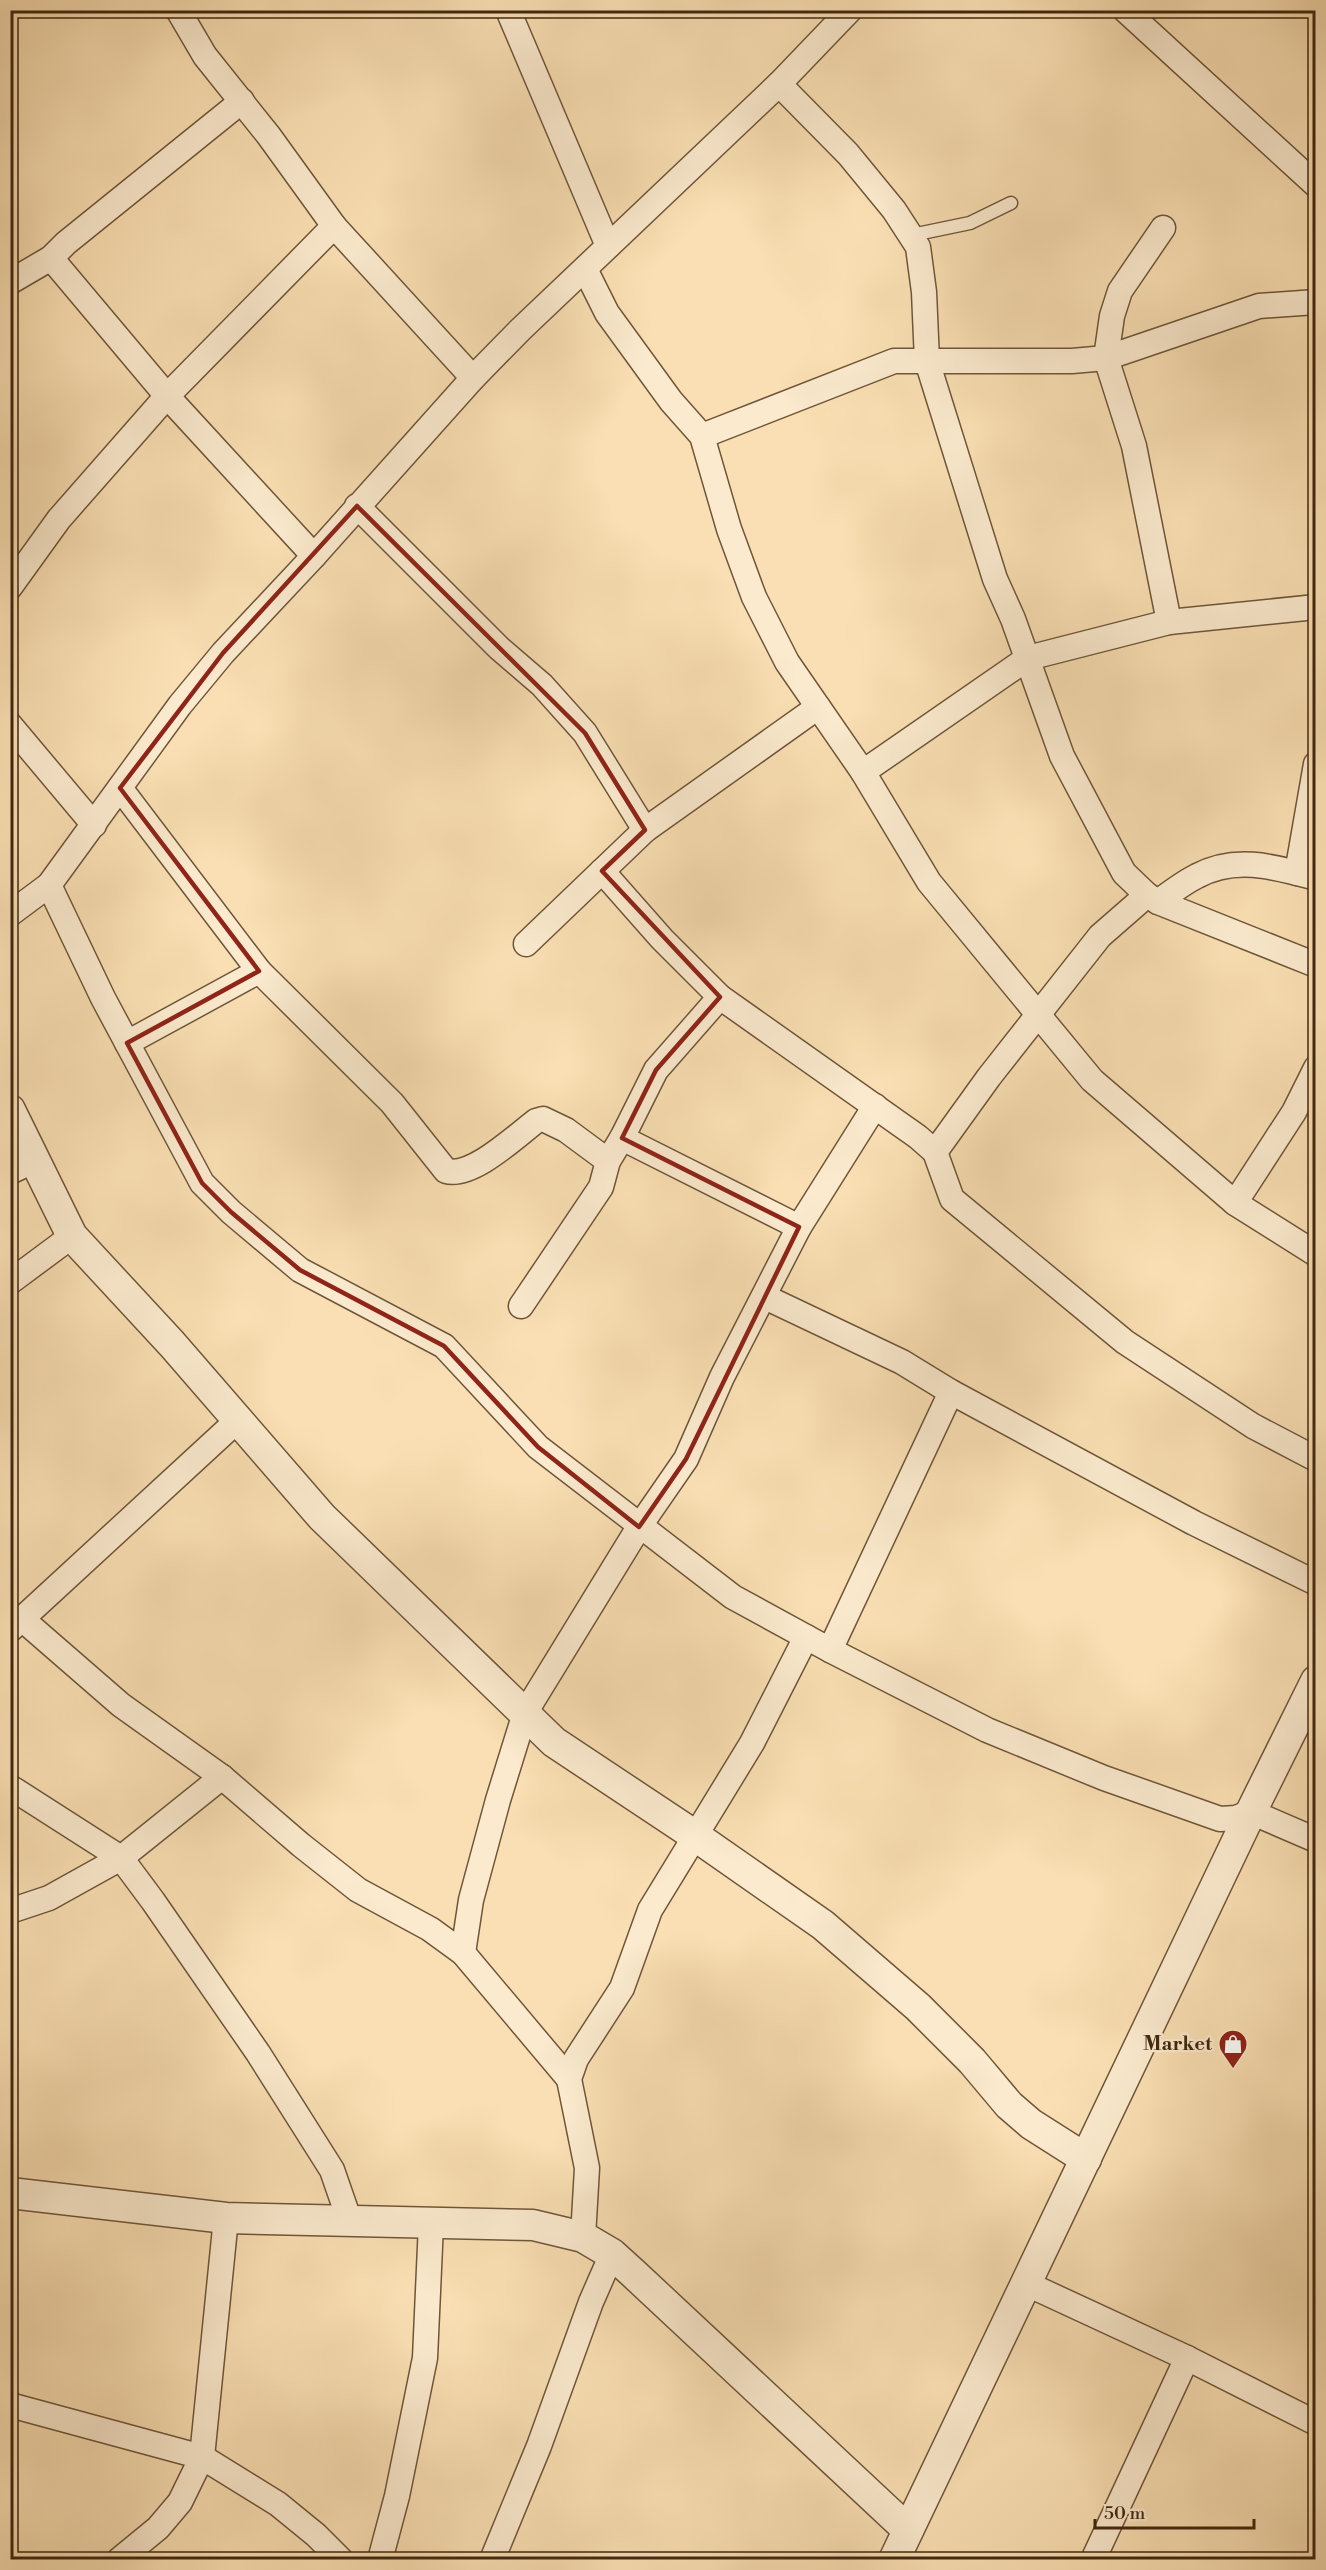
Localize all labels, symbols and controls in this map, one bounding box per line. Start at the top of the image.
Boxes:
shop icon: Market [1217,2028,1249,2070]
place label: Market [1143,2032,1213,2057]
scale bar [1095,2492,1254,2530]
text: 50 m [1104,2502,1146,2525]

